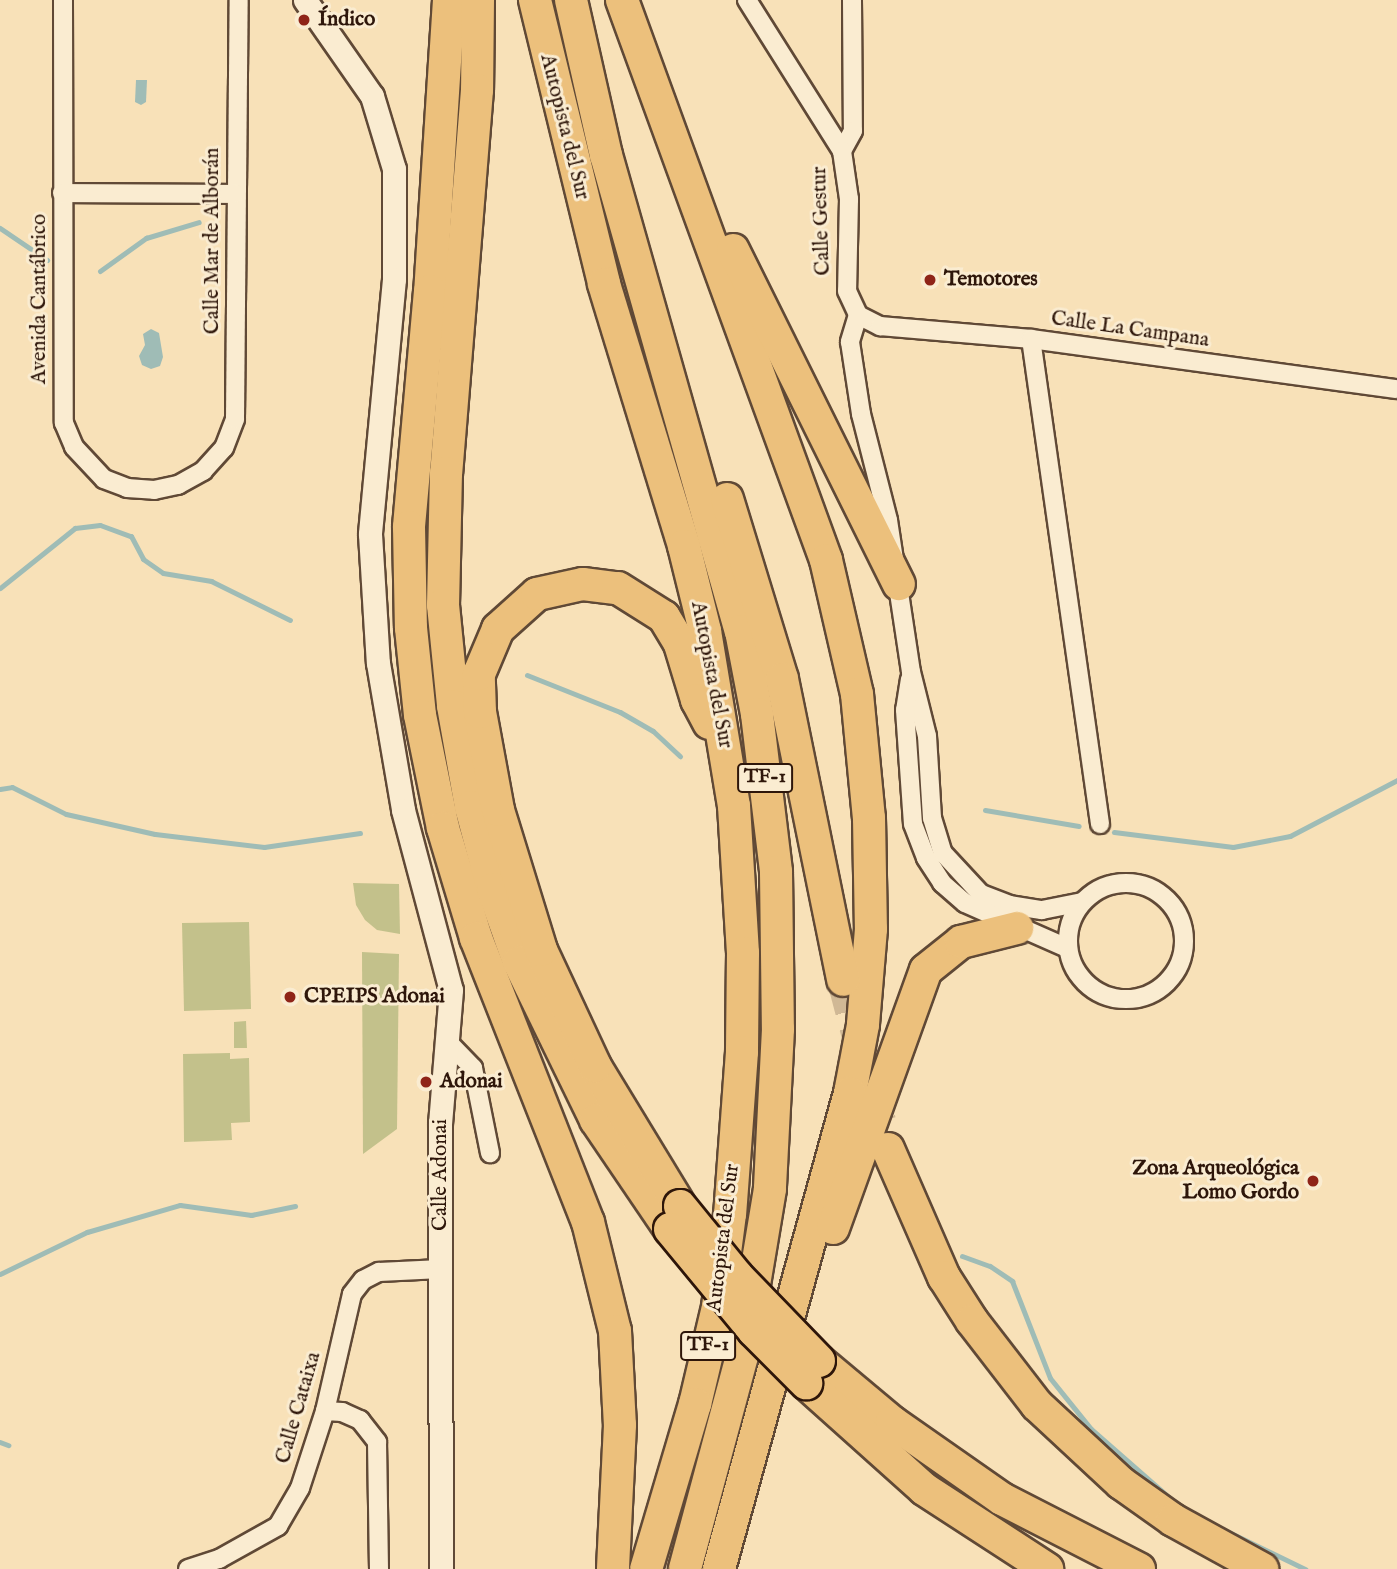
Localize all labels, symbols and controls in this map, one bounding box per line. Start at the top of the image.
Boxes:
place label: Índico [318,7,375,33]
marker: Índico [296,12,312,28]
street label: Autopista del Sur [534,52,594,202]
street label: Calle Mar de Alborán [200,148,226,334]
street label: Calle Gestur [808,166,836,276]
street label: Avenida Cantábrico [27,214,53,384]
place label: Temotores [944,267,1038,293]
marker: Temotores [922,272,938,288]
street label: Calle La Campana [1049,306,1211,354]
street label: Autopista del Sur [684,599,738,751]
road number: TF-1 [737,762,793,793]
place label: CPEIPS Adonai [304,984,445,1010]
marker: CPEIPS Adonai [282,989,298,1005]
place label: Adonai [440,1069,503,1095]
marker: Adonai [418,1074,434,1090]
street label: Calle Adonai [428,1119,454,1231]
place label: Zona Arqueológica Lomo Gordo [1132,1156,1299,1206]
street label: Autopista del Sur [702,1162,746,1314]
marker: Zona Arqueológica Lomo Gordo [1305,1173,1321,1189]
road number: TF-1 [680,1330,736,1362]
street label: Calle Cataixa [271,1349,327,1467]

